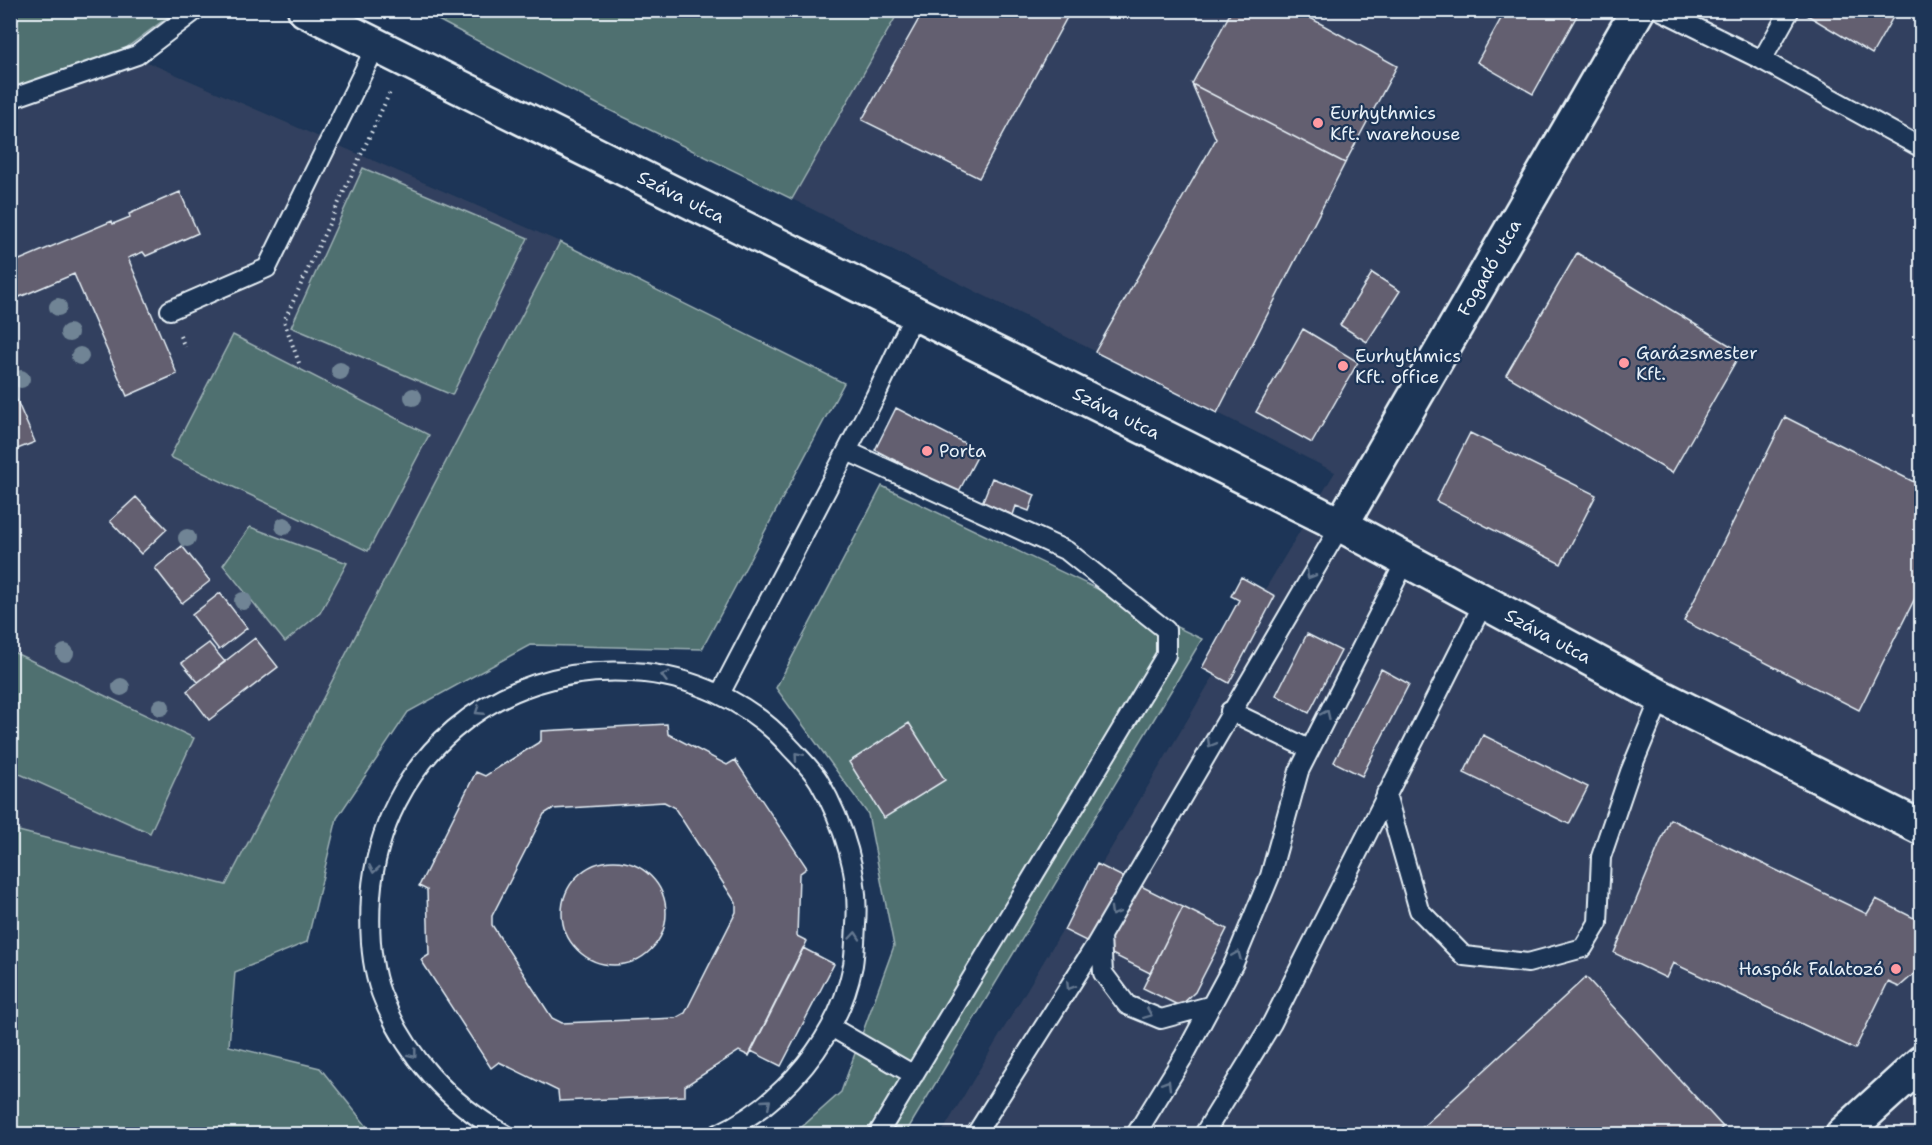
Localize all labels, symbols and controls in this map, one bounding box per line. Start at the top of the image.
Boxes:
place label: Eurhythmics Kft. warehouse [1330,101,1461,146]
marker: Eurhythmics Kft. warehouse [1311,116,1325,130]
street label: Száva utca [633,165,729,229]
street label: Fogadó utca [1452,215,1527,321]
place label: Garázsmester Kft. [1636,341,1758,386]
place label: Eurhythmics Kft. office [1355,344,1461,389]
marker: Garázsmester Kft. [1617,356,1631,370]
marker: Eurhythmics Kft. office [1336,359,1350,373]
street label: Száva utca [1069,381,1164,445]
place label: Porta [939,439,986,463]
marker: Porta [920,444,934,458]
one-way arrow [1306,569,1318,579]
street label: Száva utca [1501,603,1595,669]
one-way arrow [660,670,670,683]
one-way arrow [474,704,485,715]
one-way arrow [1319,709,1331,720]
one-way arrow [1207,737,1219,747]
one-way arrow [794,753,805,763]
one-way arrow [368,863,381,873]
one-way arrow [1110,906,1121,916]
one-way arrow [848,932,861,941]
one-way arrow [1230,950,1242,961]
place label: Haspók Falatozó [1738,957,1884,981]
marker: Haspók Falatozó [1889,962,1903,976]
one-way arrow [1067,979,1078,990]
one-way arrow [1142,1007,1153,1019]
one-way arrow [406,1047,417,1058]
one-way arrow [1159,1080,1171,1090]
one-way arrow [760,1100,771,1111]

